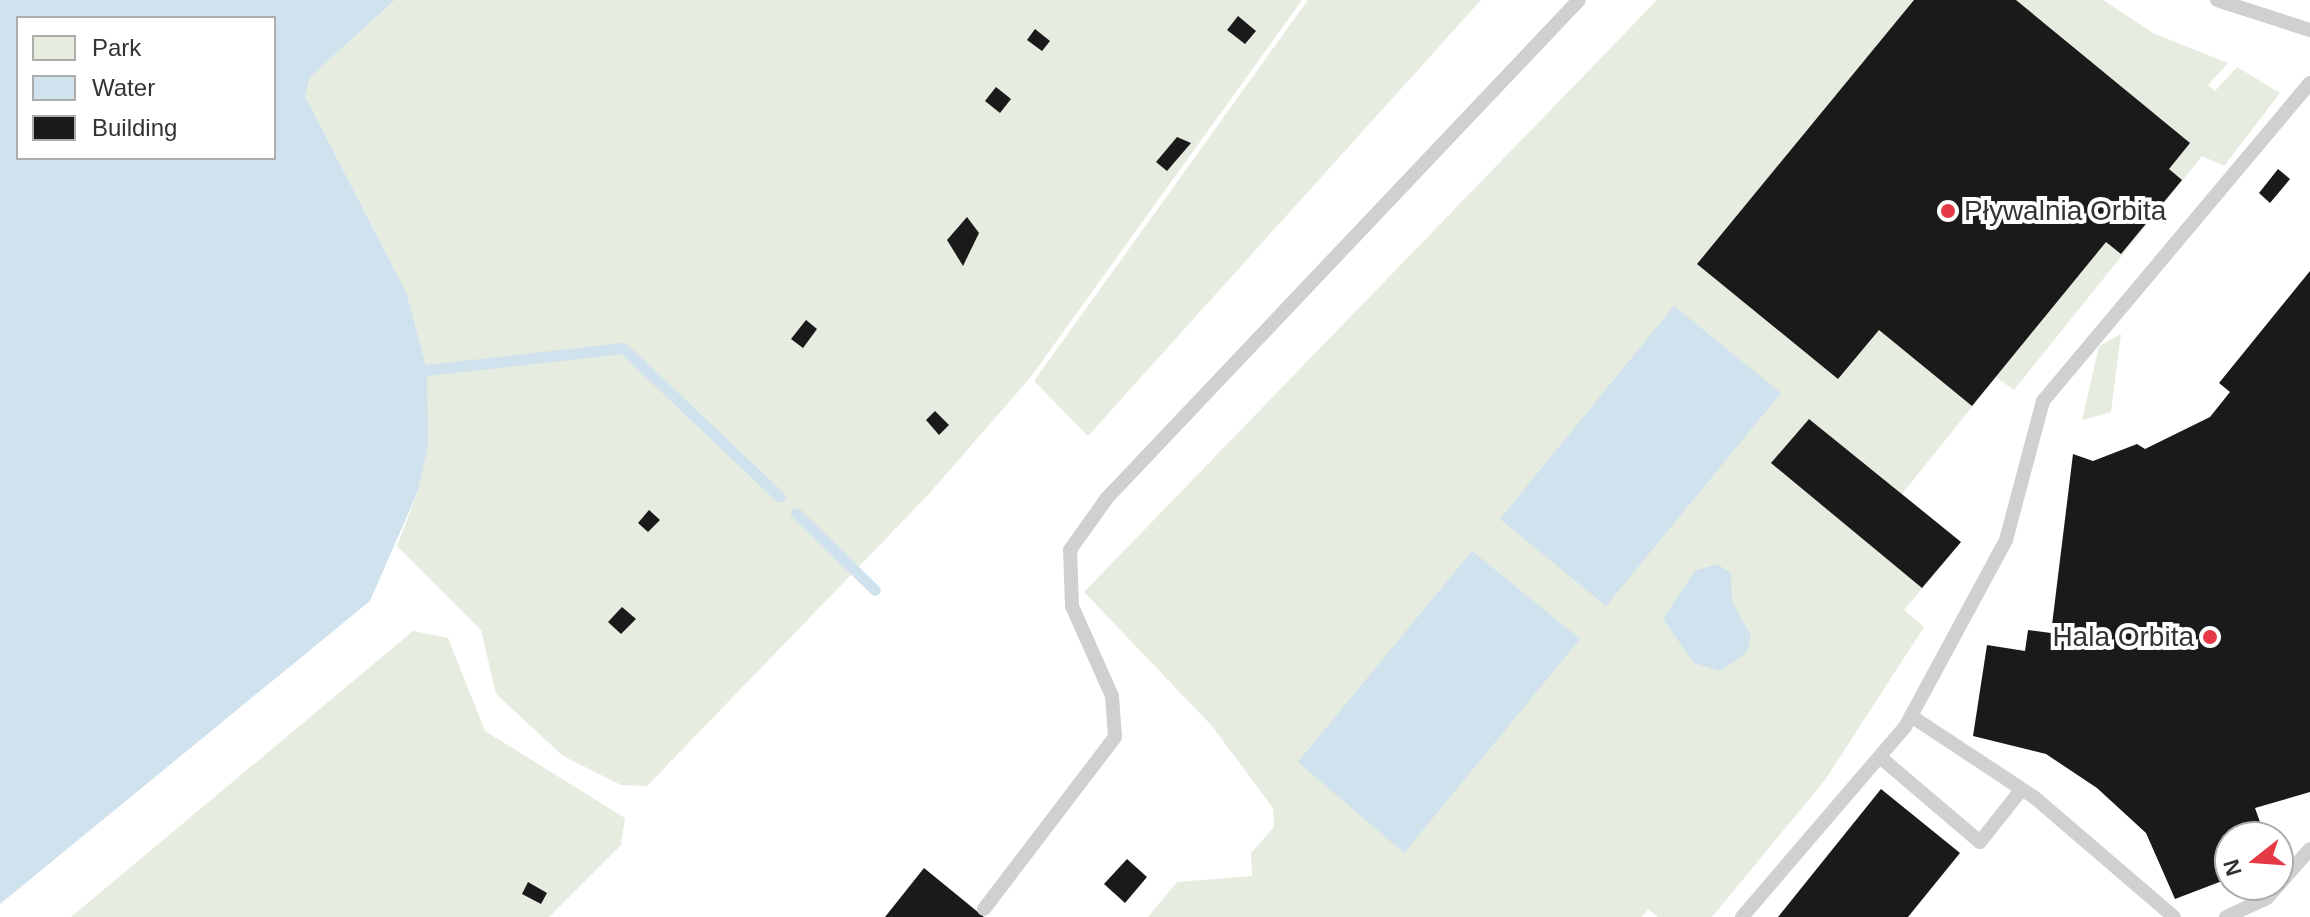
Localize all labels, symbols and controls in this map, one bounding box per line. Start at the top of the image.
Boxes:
legend [16,16,276,160]
text: Park [92,34,141,61]
text: Water [92,74,155,101]
text: Building [92,114,177,141]
place label: Pływalnia Orbita [1964,194,2166,228]
marker: Pływalnia Orbita [1939,202,1957,220]
place label: Hala Orbita [2052,620,2194,654]
marker: Hala Orbita [2201,628,2219,646]
north arrow [2214,821,2294,901]
text: N [2218,856,2247,879]

